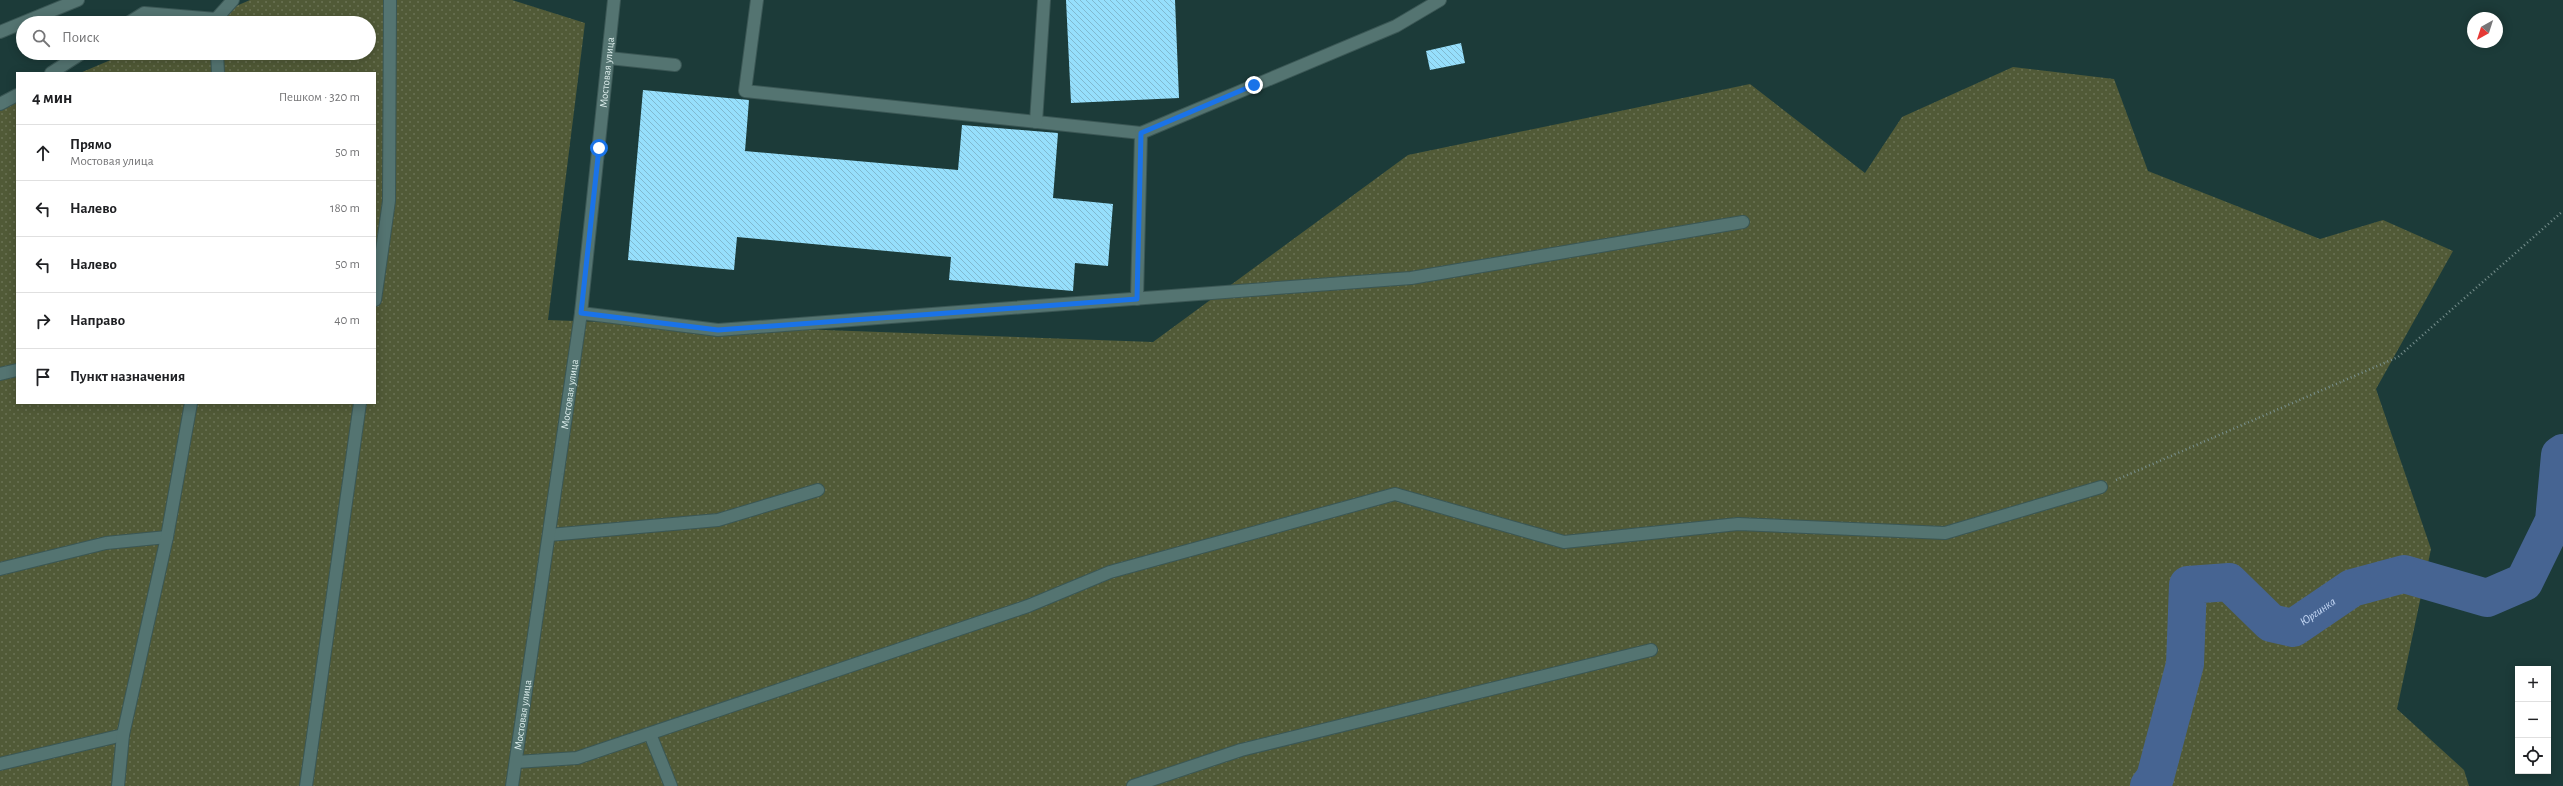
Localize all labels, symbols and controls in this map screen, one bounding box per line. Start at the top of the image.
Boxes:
north arrow [2467,12,2503,48]
search box [16,16,376,60]
icon: search [30,27,52,49]
text: Поиск [62,30,100,45]
street label: Мостовая улица [598,37,616,108]
route end [1245,76,1263,94]
text: 4 мин [32,89,72,106]
text: Пешком · 320 m [279,91,360,104]
text: Прямо [70,137,112,152]
route start [590,139,608,157]
icon: ahead [32,142,54,164]
text: 50 m [335,146,360,159]
text: Мостовая улица [70,155,154,168]
icon: left [32,198,54,220]
text: Налево [70,201,117,216]
text: 180 m [330,202,360,215]
icon: left [32,254,54,276]
text: Налево [70,257,117,272]
text: 50 m [335,258,360,271]
icon: right [32,310,54,332]
text: Направо [70,313,125,328]
text: 40 m [334,314,360,327]
street label: Мостовая улица [559,358,580,430]
icon: arrive [32,366,54,388]
text: Пункт назначения [70,369,185,384]
water label: Юргинка [2298,595,2338,628]
map controls [2515,666,2551,774]
button: + [2515,666,2551,702]
street label: Мостовая улица [512,679,533,751]
button: − [2515,702,2551,738]
button: locate [2515,738,2551,774]

